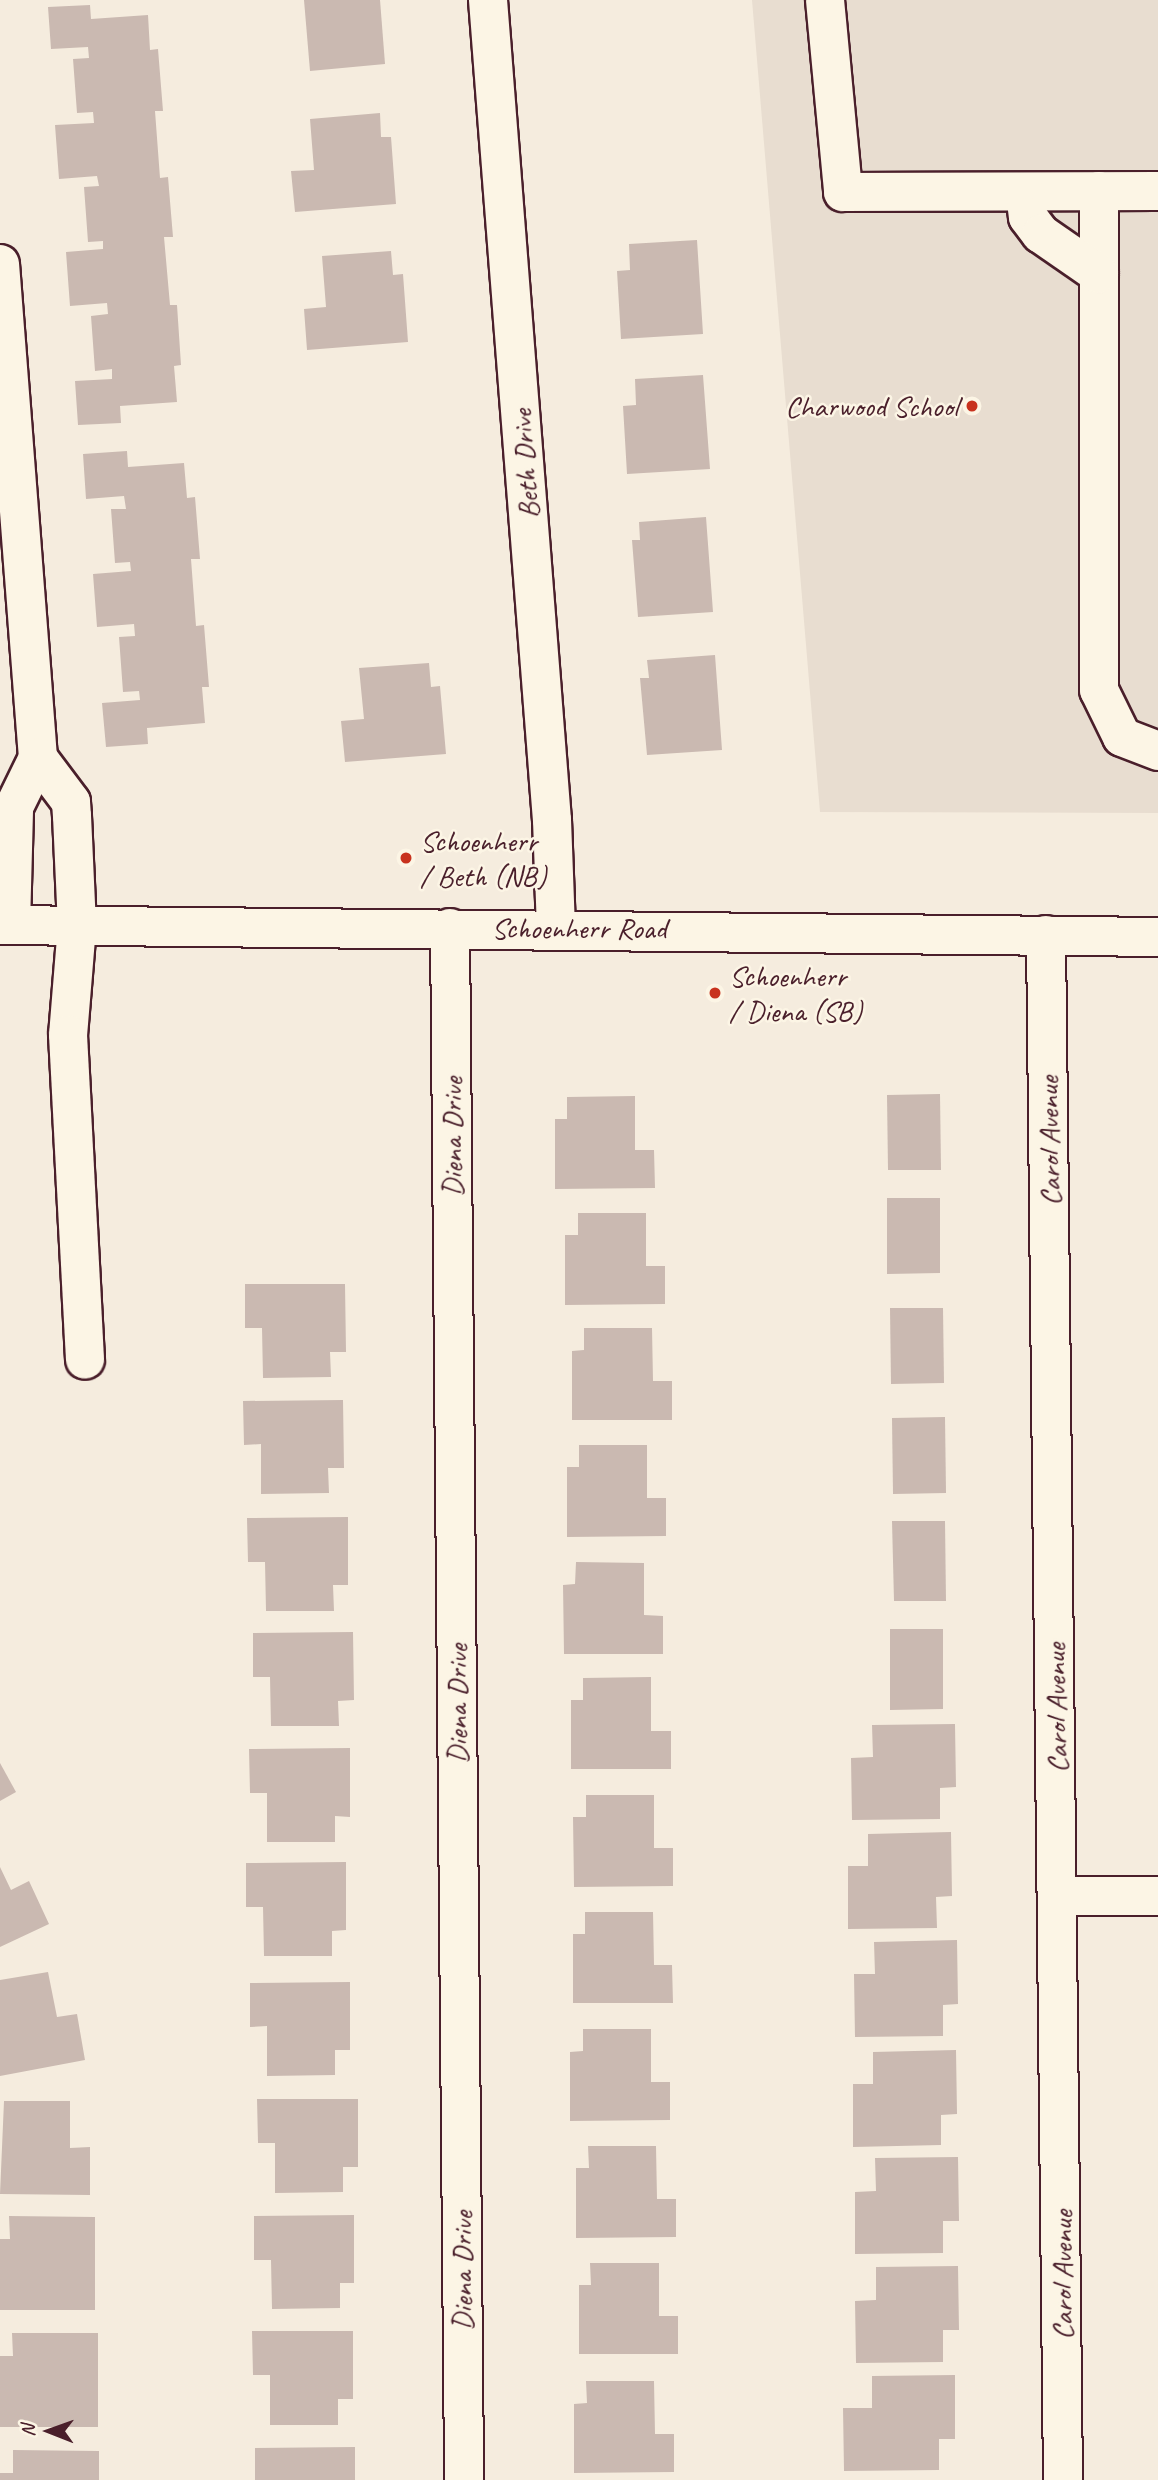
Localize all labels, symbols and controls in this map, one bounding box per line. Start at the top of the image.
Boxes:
place label: Charwood School [786,388,958,424]
marker: Charwood School [964,398,980,414]
street label: Beth Drive [503,408,547,520]
place label: Schoenherr / Beth (NB) [420,823,546,894]
marker: Schoenherr / Beth (NB) [398,850,414,866]
street label: Schoenherr Road [492,910,666,946]
place label: Schoenherr / Diena (SB) [729,958,862,1028]
marker: Schoenherr / Diena (SB) [707,985,723,1001]
street label: Carol Avenue [1030,1076,1068,1206]
street label: Diena Drive [434,1077,470,1197]
street label: Carol Avenue [1037,1643,1075,1773]
street label: Diena Drive [439,1644,475,1764]
street label: Carol Avenue [1044,2210,1080,2340]
street label: Diena Drive [444,2211,480,2331]
north arrow [14,2396,84,2466]
text: N [16,2425,40,2437]

